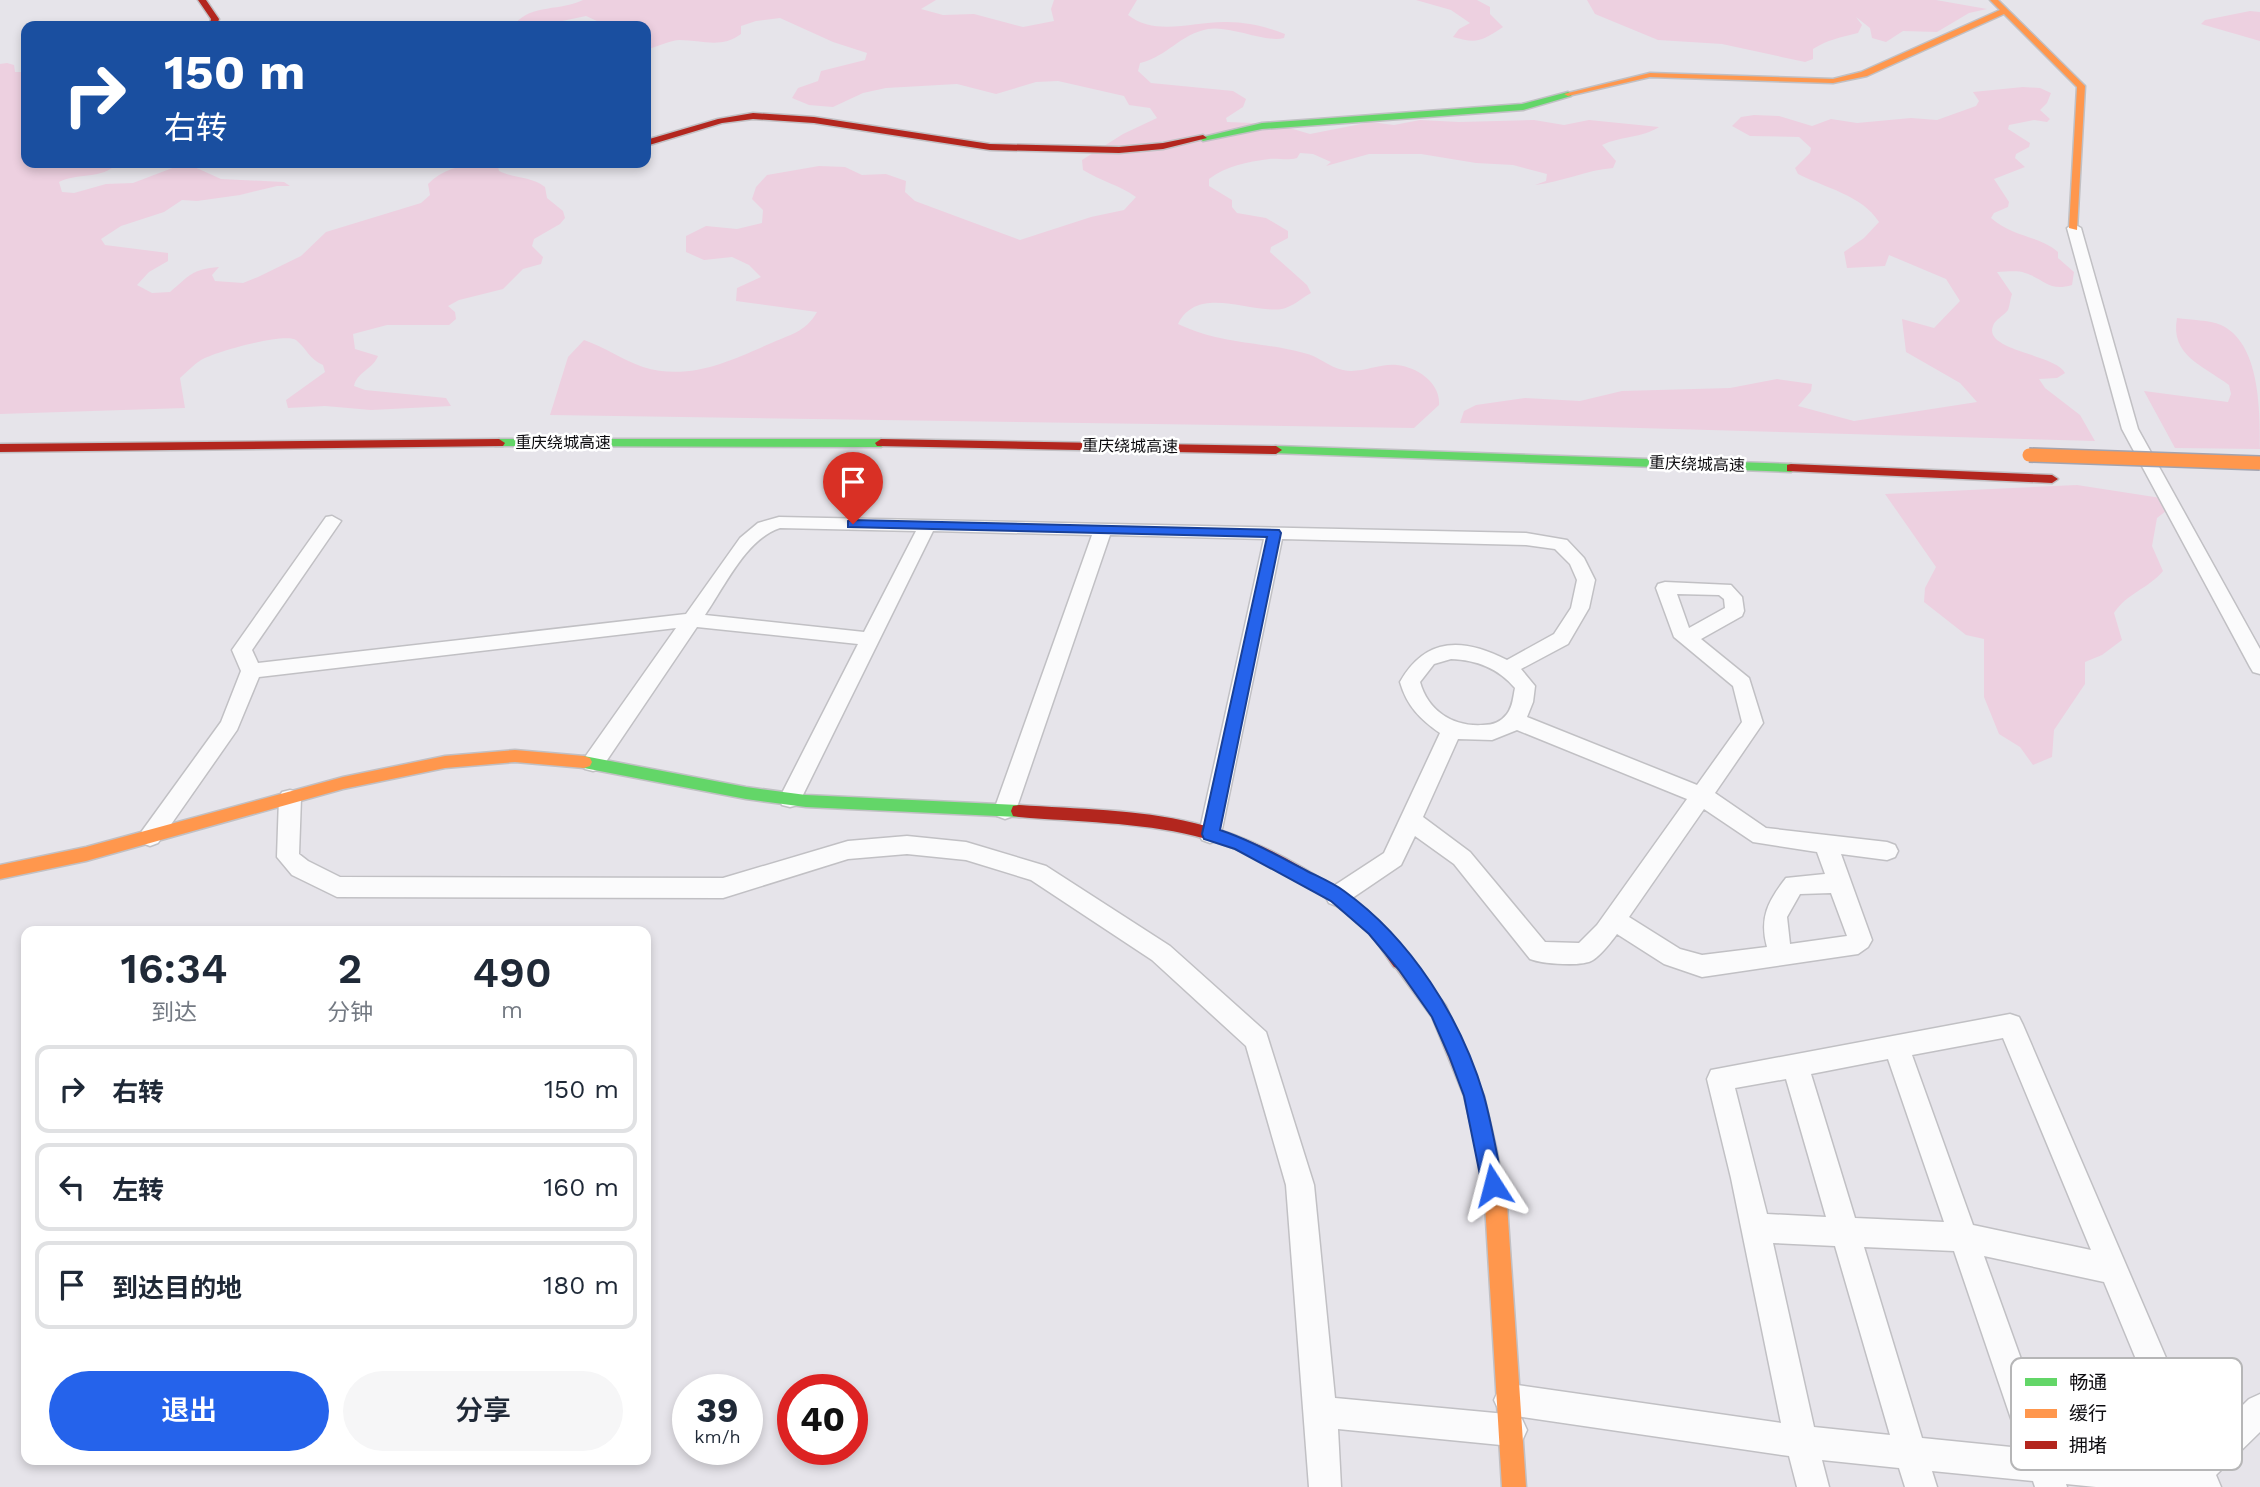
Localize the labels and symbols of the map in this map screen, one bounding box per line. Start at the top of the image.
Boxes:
street label: 重庆绕城高速 [515,433,611,452]
street label: 重庆绕城高速 [1082,436,1178,456]
pin [823,452,883,524]
street label: 重庆绕城高速 [1649,453,1745,475]
position arrow [1456,1148,1530,1222]
legend [2011,1358,2242,1470]
text: 畅通 [2069,1371,2107,1394]
speed limit sign: 40 [777,1374,868,1465]
text: 缓行 [2069,1402,2107,1425]
text: 拥堵 [2069,1434,2107,1457]

